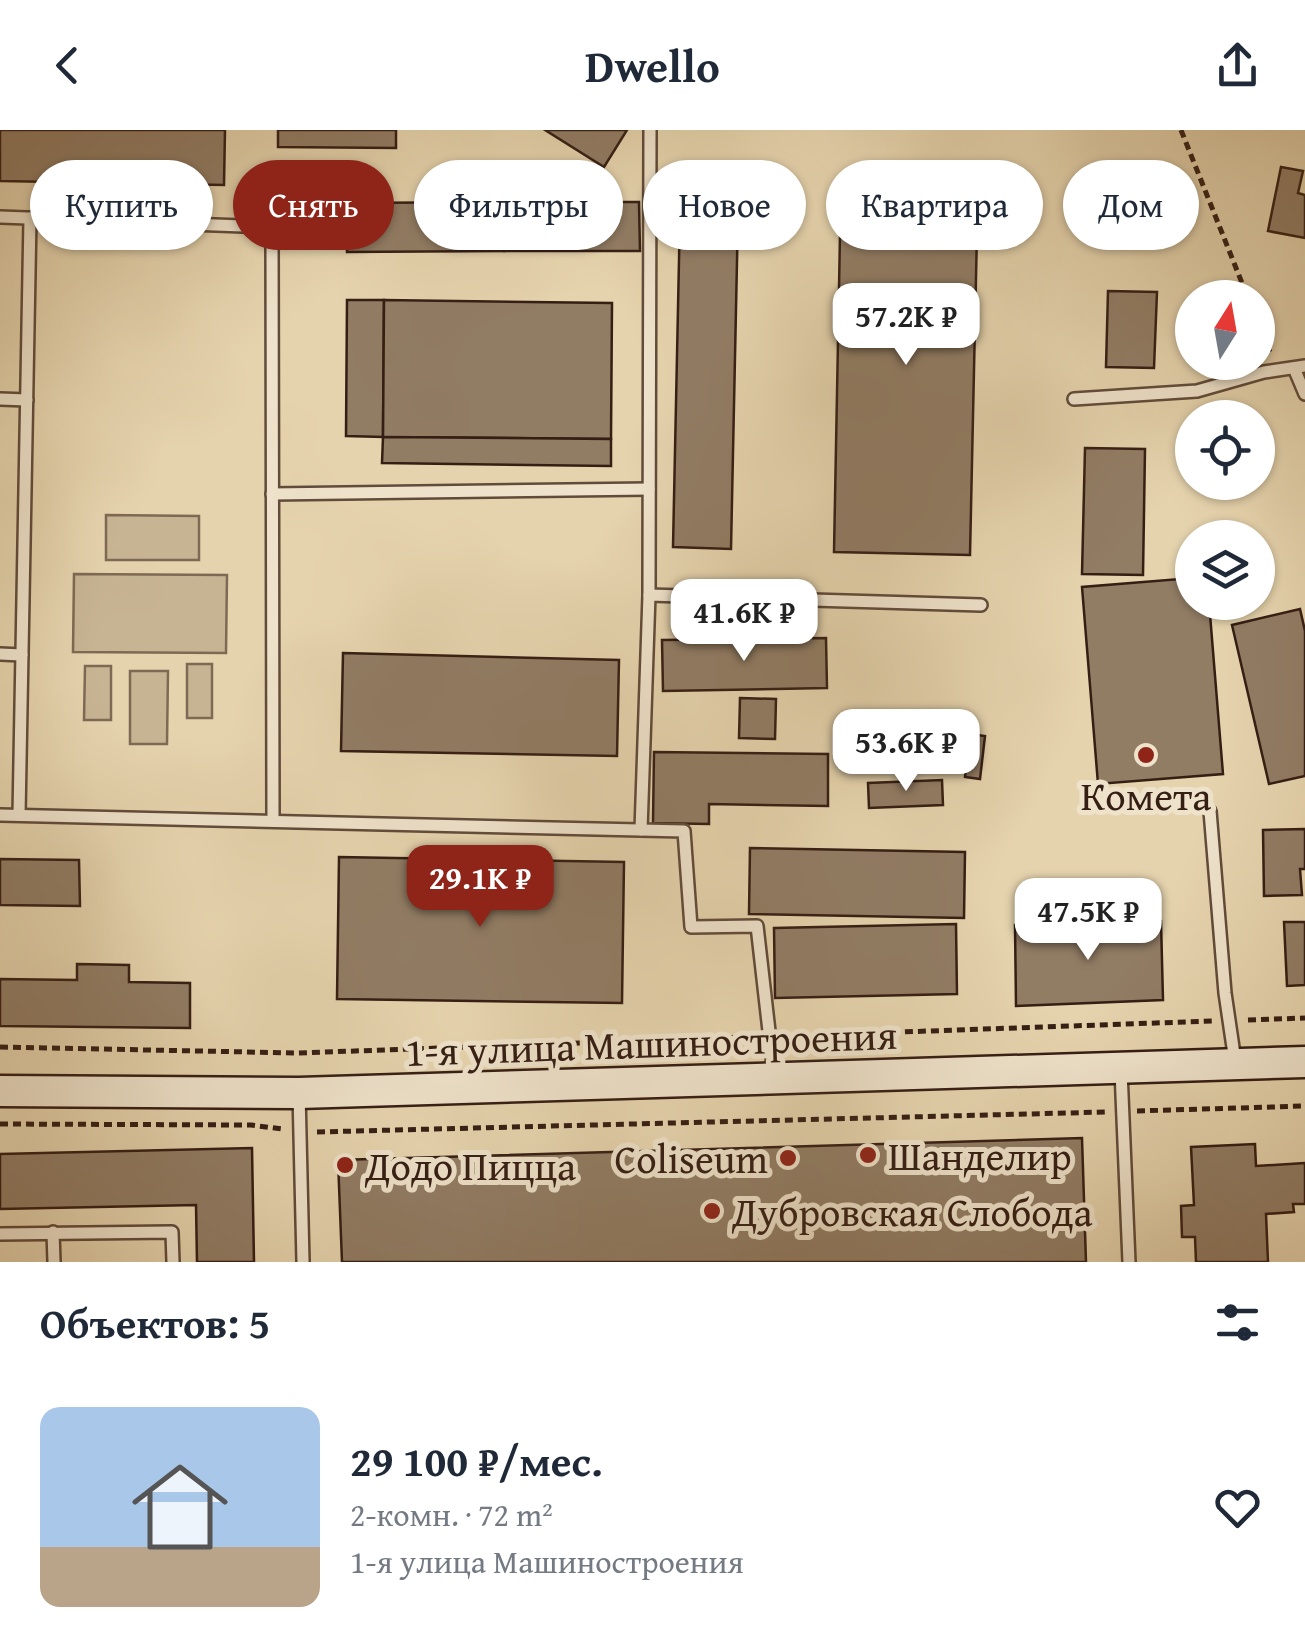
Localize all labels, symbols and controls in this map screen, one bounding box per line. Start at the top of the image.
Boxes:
text: Dwello [585,33,720,98]
icon: back [40,38,95,93]
icon: share [1210,38,1265,93]
chip: Купить [30,160,213,250]
chip: Снять [233,160,394,250]
chip: Фильтры [414,160,623,250]
chip: Новое [643,160,806,250]
chip: Квартира [826,160,1043,250]
chip: Дом [1063,160,1199,250]
north arrow [1175,280,1275,380]
map controls [1175,280,1275,620]
pin: 57.2K ₽ [814,283,998,368]
text: 57.2K ₽ [855,292,957,339]
button: locate [1175,400,1275,500]
button: layers [1175,520,1275,620]
pin: 41.6K ₽ [652,579,836,664]
text: 41.6K ₽ [693,588,795,635]
pin: 53.6K ₽ [814,709,998,794]
text: 53.6K ₽ [855,718,957,765]
marker: Комета [1135,744,1157,766]
place label: Комета [1081,766,1211,825]
pin: 29.1K ₽ [388,845,572,930]
text: 29.1K ₽ [429,854,531,901]
pin: 47.5K ₽ [996,878,1180,963]
text: 47.5K ₽ [1037,887,1139,934]
street label: 1-я улица Машиностроения [404,1005,898,1081]
place label: Шанделир [888,1126,1072,1185]
place label: Coliseum [614,1129,768,1188]
place label: Додо Пицца [364,1136,576,1195]
marker: Шанделир [857,1144,879,1166]
marker: Coliseum [777,1147,799,1169]
marker: Додо Пицца [334,1154,356,1176]
place label: Дубровская Слобода [731,1182,1093,1241]
marker: Дубровская Слобода [701,1200,723,1222]
text: Объектов: 5 [40,1292,270,1353]
icon: filters [1210,1295,1265,1350]
text: 29 100 ₽/мес. [350,1430,603,1491]
icon: home [120,1447,240,1567]
icon: heart [1210,1480,1265,1535]
text: 2-комн. · 72 m² [350,1491,553,1538]
text: 1-я улица Машиностроения [350,1538,744,1585]

